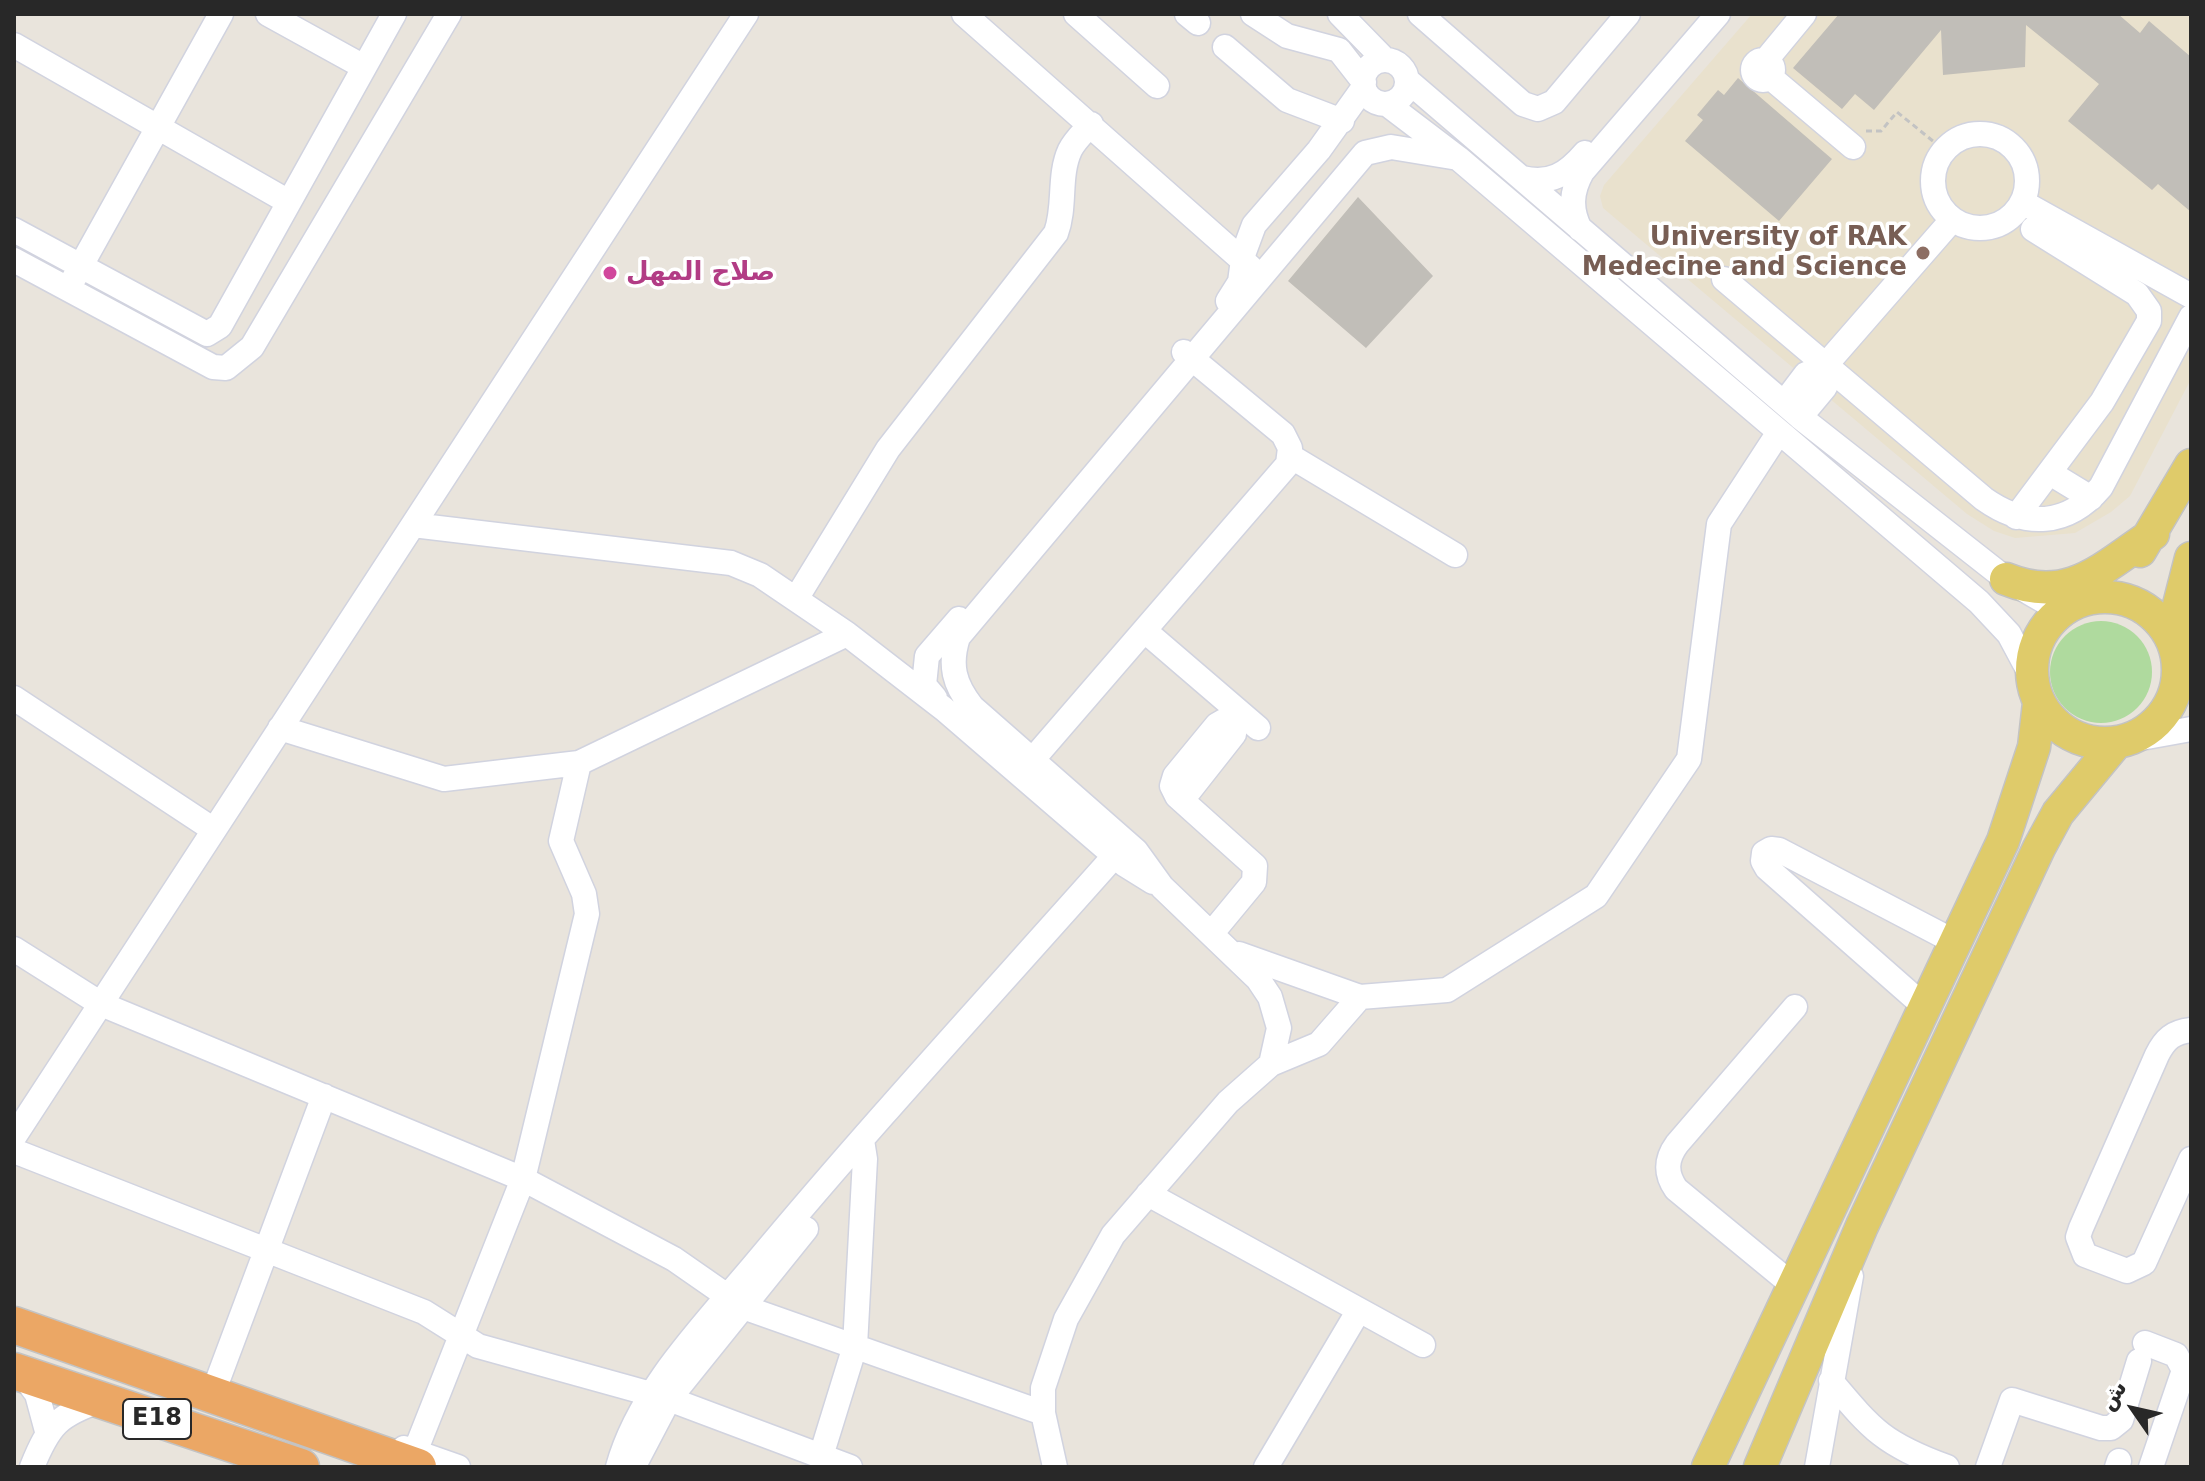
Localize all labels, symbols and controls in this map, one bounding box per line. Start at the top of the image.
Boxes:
place label: University of RAK Medecine and Science [1582,222,1907,284]
marker: University of RAK Medecine and Science [1914,244,1932,262]
place label: صلاح المهل [626,257,775,289]
marker: صلاح المهل [601,264,619,282]
north arrow [2093,1369,2173,1449]
text: ش [2094,1376,2132,1415]
road number: E18 [123,1399,191,1439]

